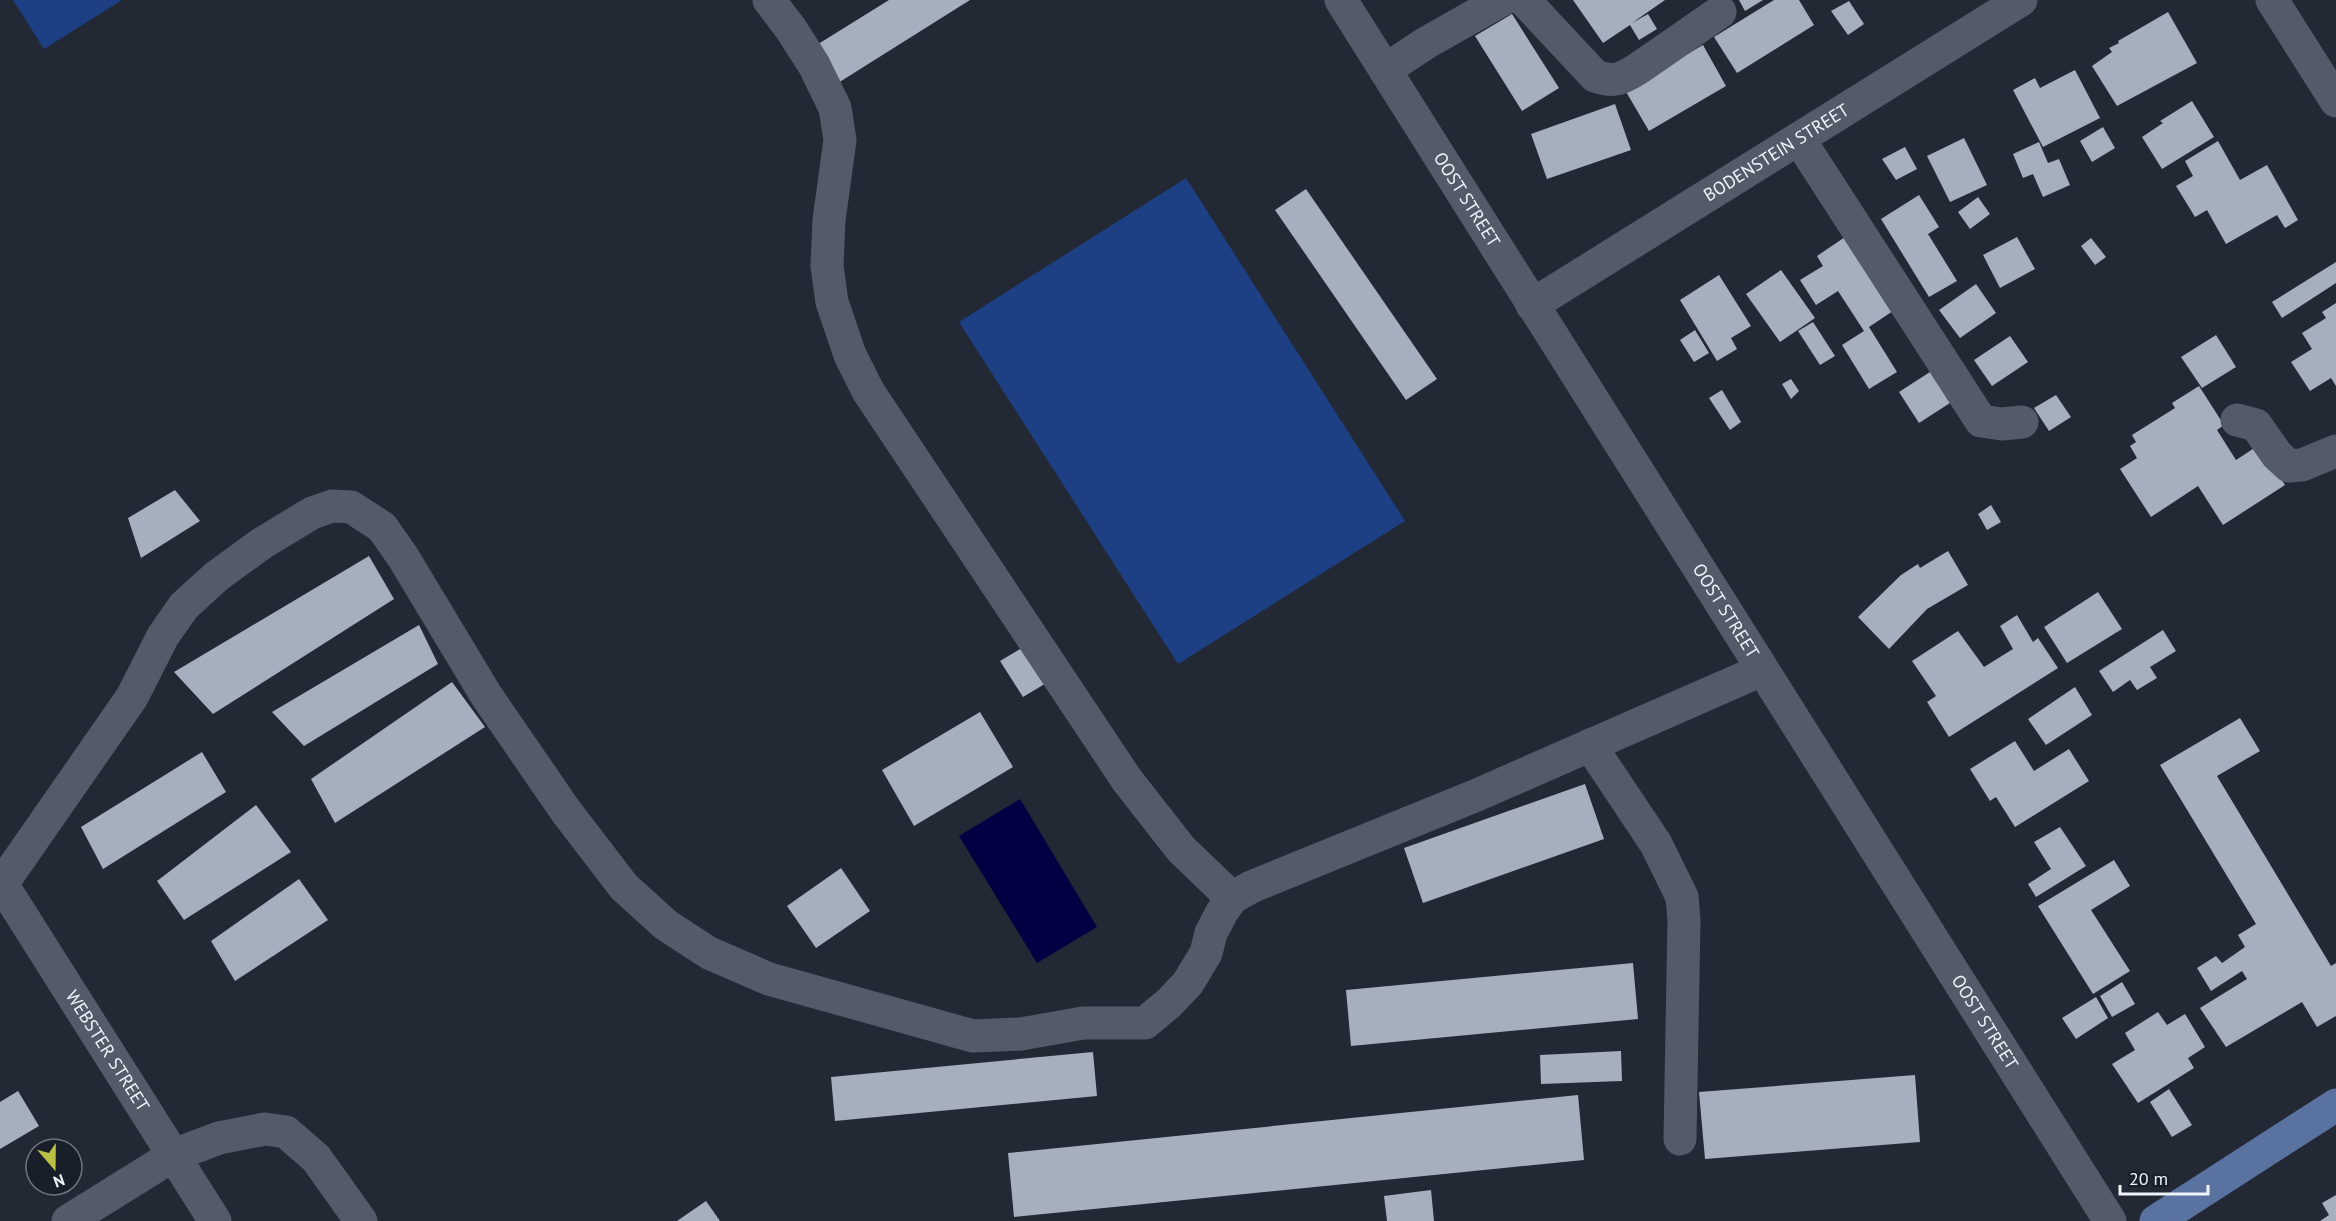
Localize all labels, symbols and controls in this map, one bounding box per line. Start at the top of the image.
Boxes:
street label: BODENSTEIN STREET [1699,98,1853,206]
street label: OOST STREET [1429,148,1506,251]
street label: OOST STREET [1688,559,1765,662]
street label: OOST STREET [1947,970,2024,1074]
street label: WEBSTER STREET [61,986,155,1116]
north arrow [24,1137,84,1197]
scale bar [2120,1158,2208,1196]
text: 20 m [2129,1167,2168,1190]
text: N [51,1170,67,1192]

